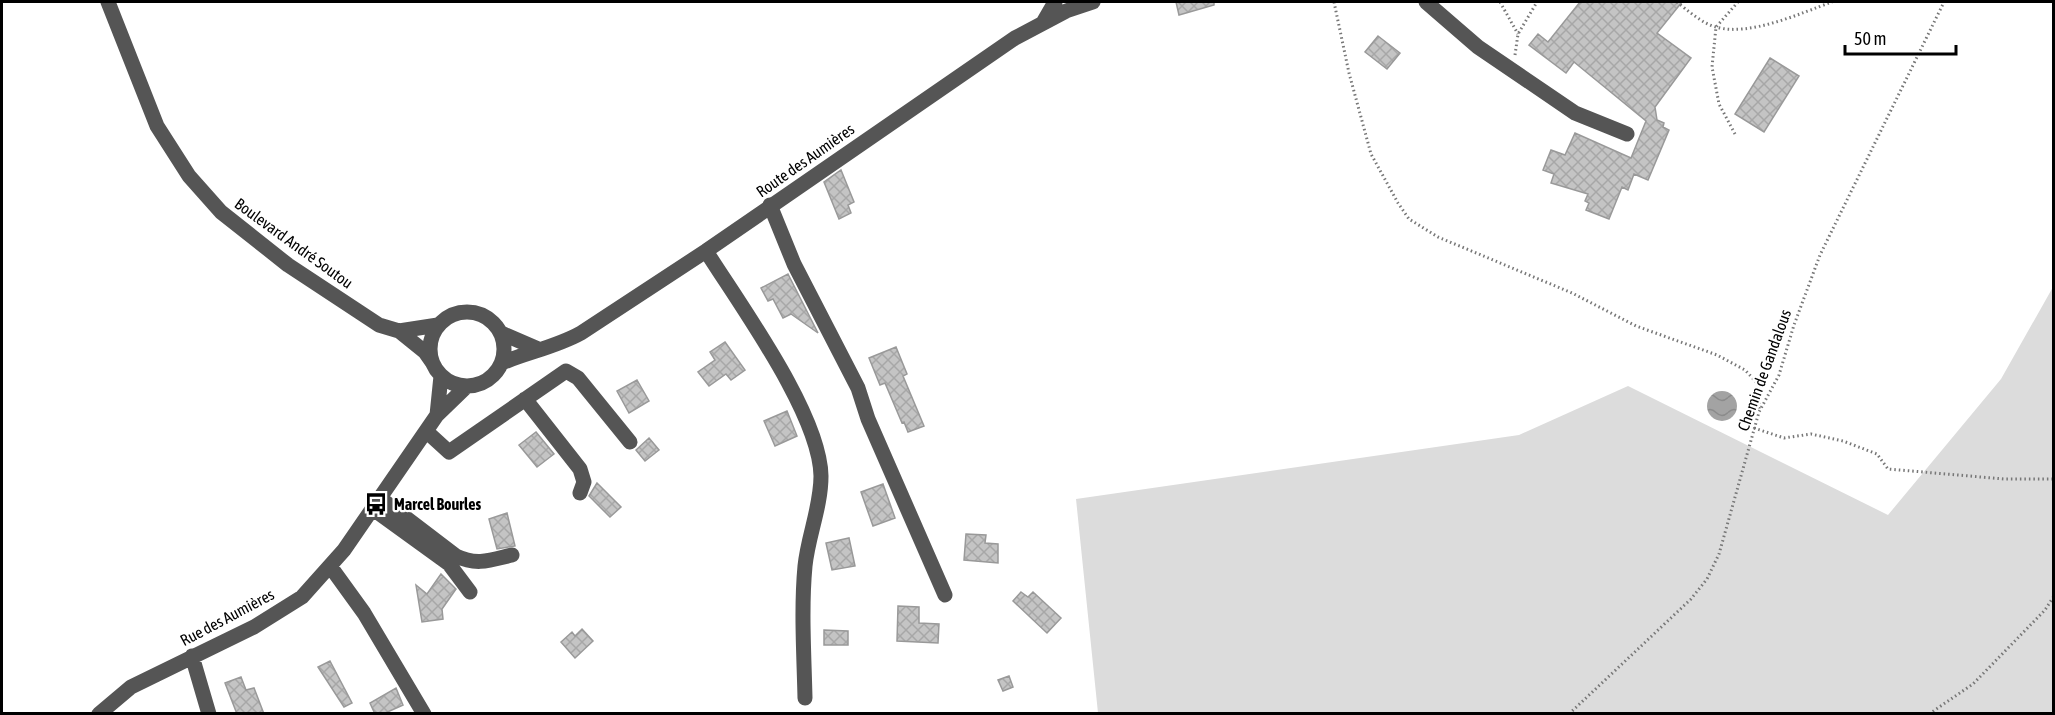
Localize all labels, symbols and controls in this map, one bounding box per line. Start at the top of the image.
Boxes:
scale bar [1845,18,1956,56]
text: 50 m [1854,28,1886,49]
street label: Route des Aumières [753,119,858,201]
street label: Boulevard André Soutou [232,194,356,292]
street label: Chemin de Gandalous [1734,306,1794,433]
bus stop icon: Marcel Bourles [363,491,389,517]
place label: Marcel Bourles [394,495,481,513]
street label: Rue des Aumières [177,585,277,649]

